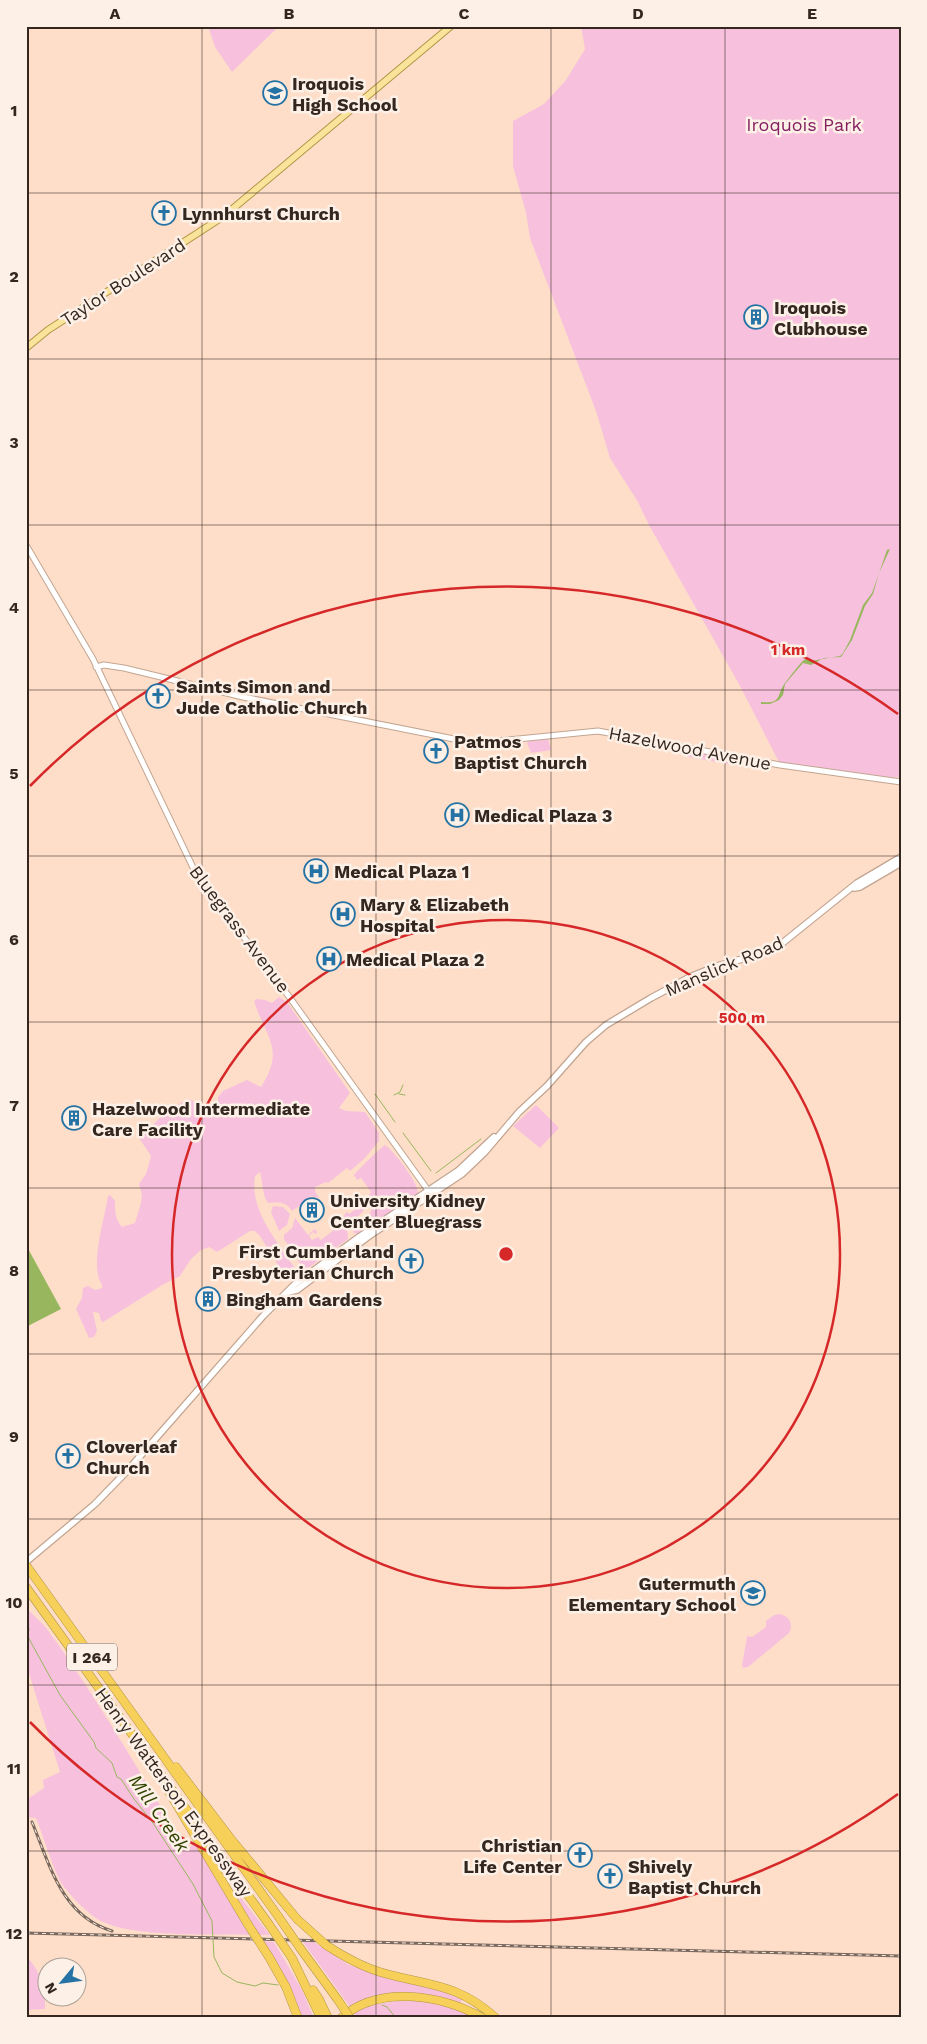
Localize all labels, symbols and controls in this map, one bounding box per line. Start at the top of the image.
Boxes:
text: A [110,4,121,23]
text: B [284,4,295,23]
text: C [459,4,470,23]
text: D [632,4,644,23]
text: E [807,4,817,23]
place label: Iroquois High School [292,73,398,115]
school or university icon: Iroquois High School [262,80,288,106]
text: 1 [11,101,17,120]
park label: Iroquois Park [746,114,862,135]
church icon: Lynnhurst Church [151,200,177,226]
place label: Lynnhurst Church [182,203,340,224]
street label: Taylor Boulevard [57,234,189,330]
text: 2 [9,267,19,286]
place label: Iroquois Clubhouse [774,297,868,339]
building icon: Iroquois Clubhouse [743,304,769,330]
text: 3 [9,433,19,452]
text: 4 [9,598,19,617]
text: 1 km [771,641,805,659]
place label: Saints Simon and Jude Catholic Church [176,676,367,718]
church icon: Saints Simon and Jude Catholic Church [145,683,171,709]
street label: Hazelwood Avenue [607,722,773,774]
place label: Patmos Baptist Church [454,731,587,773]
church icon: Patmos Baptist Church [423,738,449,764]
text: 5 [9,764,19,783]
hospital icon: Medical Plaza 3 [444,802,470,828]
place label: Medical Plaza 3 [474,805,613,826]
hospital icon: Medical Plaza 1 [303,858,329,884]
street label: Bluegrass Avenue [185,861,295,997]
place label: Medical Plaza 1 [334,861,469,882]
place label: Mary & Elizabeth Hospital [360,894,509,936]
hospital icon: Mary & Elizabeth Hospital [330,901,356,927]
text: 6 [9,930,19,949]
street label: Manslick Road [662,932,786,1000]
hospital icon: Medical Plaza 2 [316,946,342,972]
place label: Medical Plaza 2 [346,949,485,970]
text: 500 m [719,1009,765,1027]
text: 7 [9,1096,19,1115]
place label: Hazelwood Intermediate Care Facility [92,1098,310,1140]
building icon: Hazelwood Intermediate Care Facility [61,1105,87,1131]
place label: University Kidney Center Bluegrass [330,1190,486,1232]
building icon: University Kidney Center Bluegrass [299,1197,325,1223]
place label: First Cumberland Presbyterian Church [212,1241,394,1283]
centre of rings [497,1245,515,1263]
church icon: First Cumberland Presbyterian Church [398,1248,424,1274]
text: 8 [9,1261,19,1280]
building icon: Bingham Gardens [195,1286,221,1312]
place label: Bingham Gardens [226,1289,382,1310]
text: 9 [9,1427,19,1446]
place label: Cloverleaf Church [86,1436,178,1478]
church icon: Cloverleaf Church [55,1443,81,1469]
place label: Gutermuth Elementary School [568,1573,736,1615]
school or university icon: Gutermuth Elementary School [740,1580,766,1606]
text: 10 [5,1593,23,1612]
road number: I 264 [67,1644,117,1670]
street label: Henry Watterson Expressway [91,1683,257,1901]
text: 11 [7,1759,21,1778]
water label: Mill Creek [124,1770,195,1857]
place label: Christian Life Center [463,1835,562,1877]
church icon: Christian Life Center [567,1842,593,1868]
place label: Shively Baptist Church [628,1856,761,1898]
church icon: Shively Baptist Church [597,1863,623,1889]
text: 12 [6,1924,22,1943]
north arrow [38,1956,88,2006]
text: N [41,1980,60,1997]

